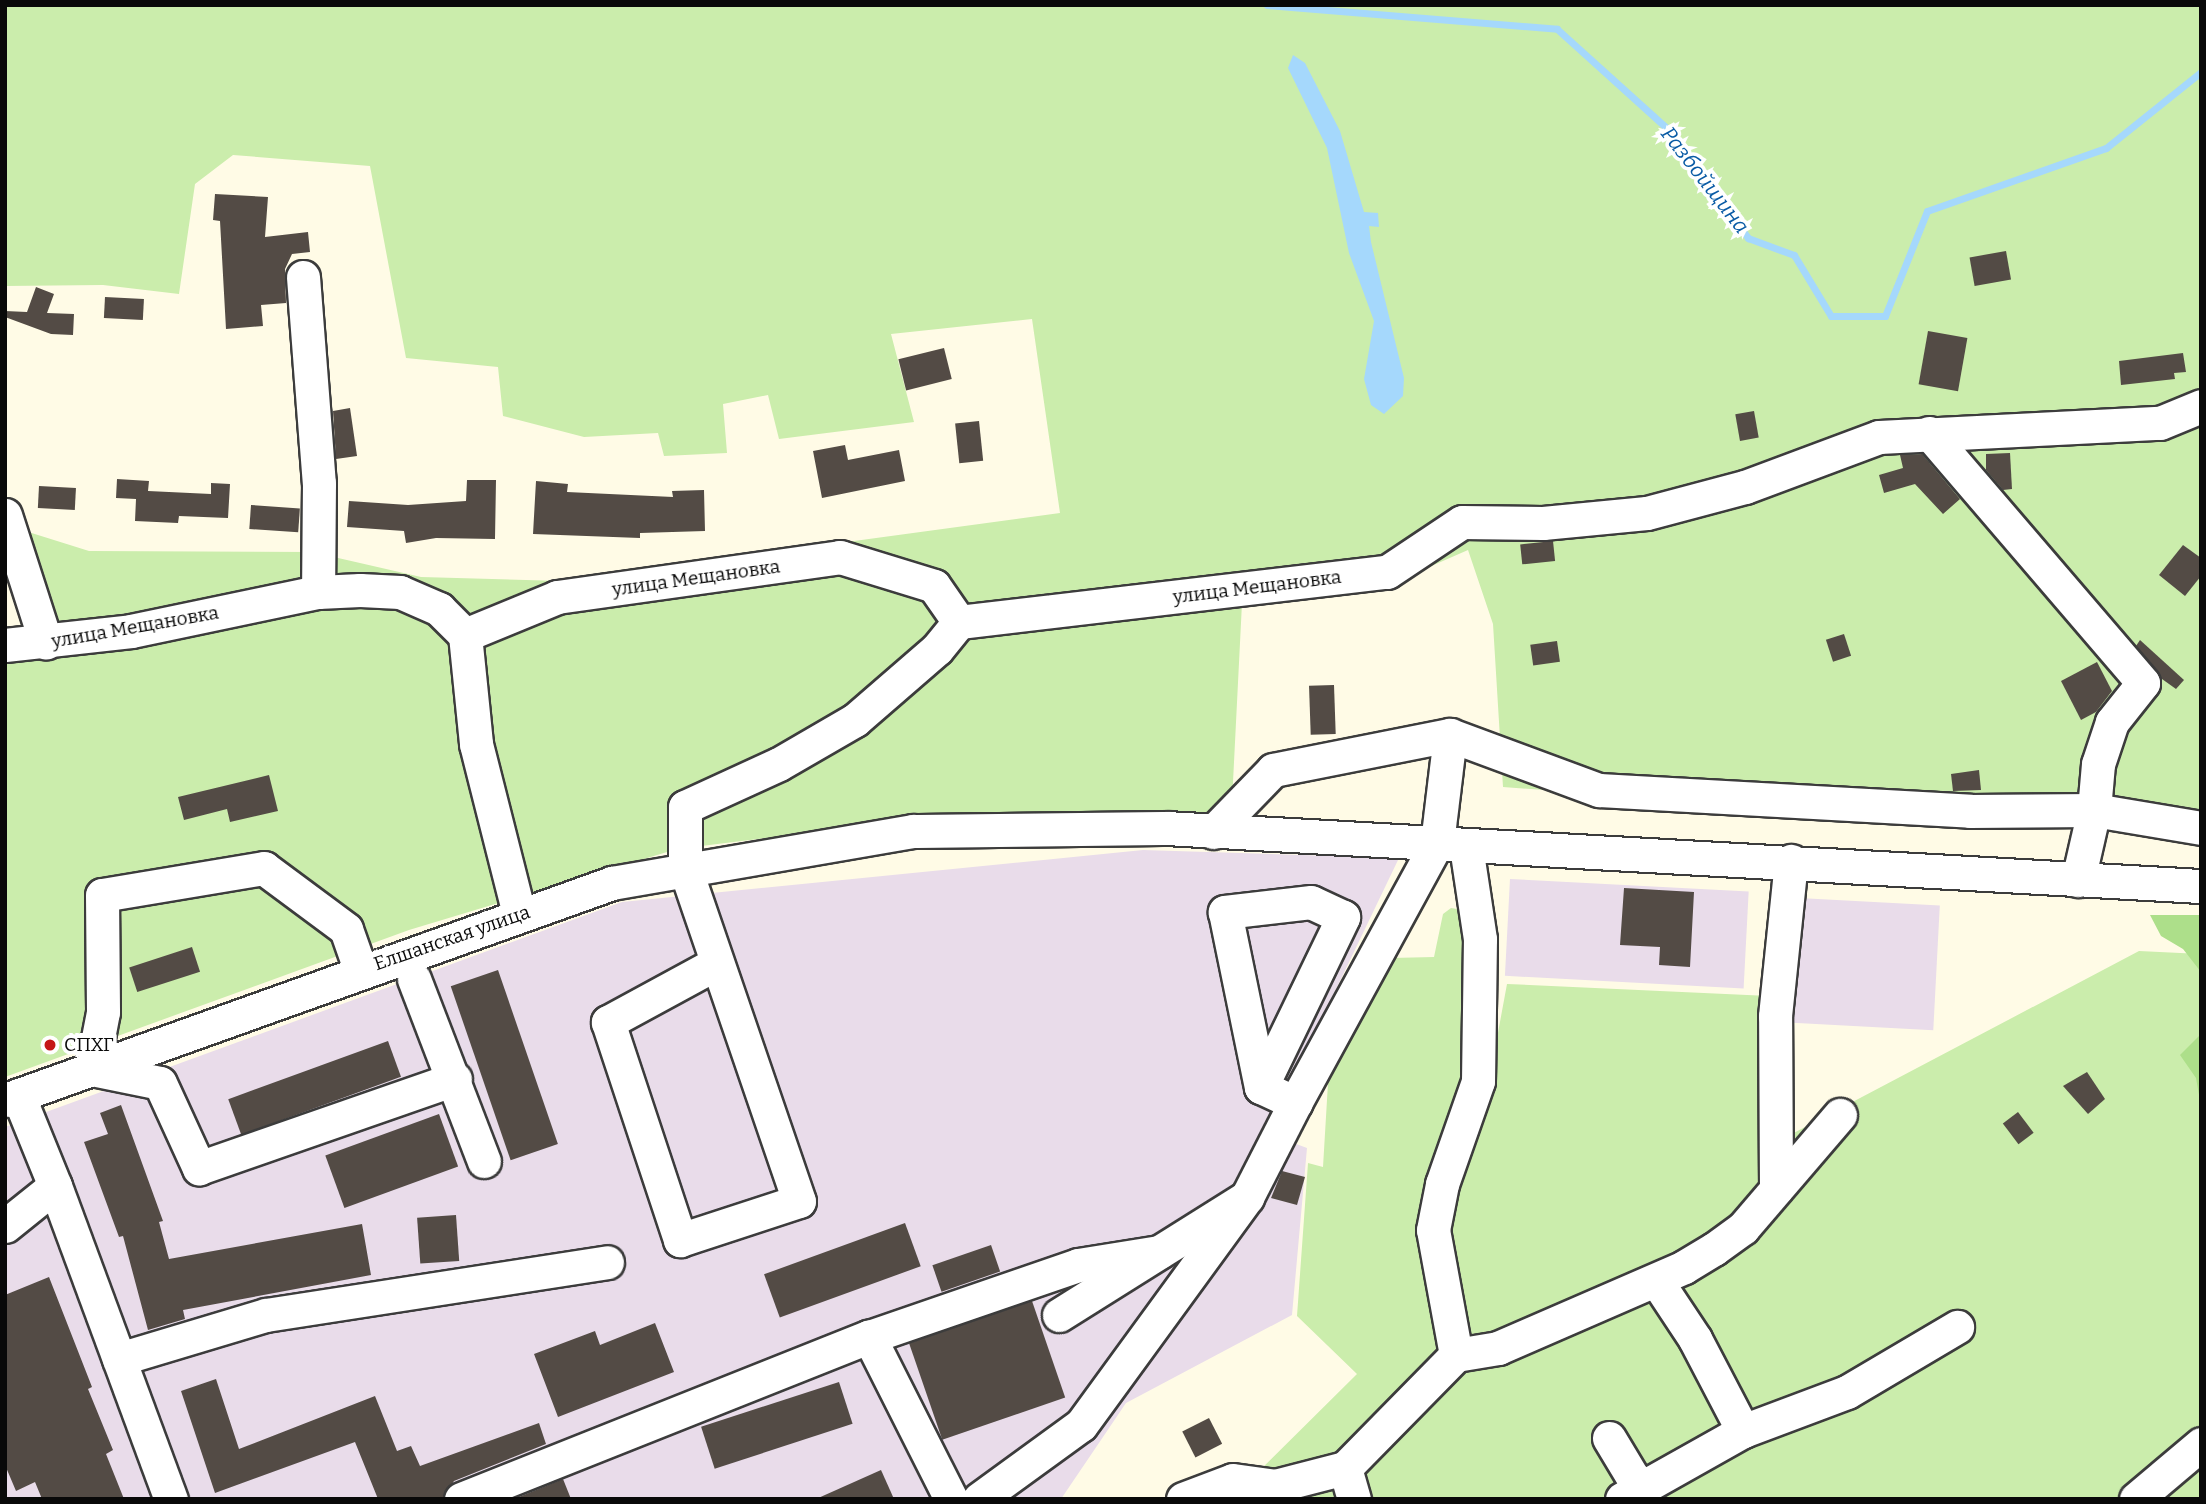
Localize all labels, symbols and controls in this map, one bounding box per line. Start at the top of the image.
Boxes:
water label: Разбойщина [1656,122,1754,238]
street label: улица Мещановка [611,555,781,601]
street label: улица Мещановка [1172,565,1342,609]
street label: улица Мещановка [50,601,220,653]
street label: Елшанская улица [371,901,533,975]
place label: СПХГ [64,1034,114,1056]
marker: СПХГ [42,1037,58,1053]

